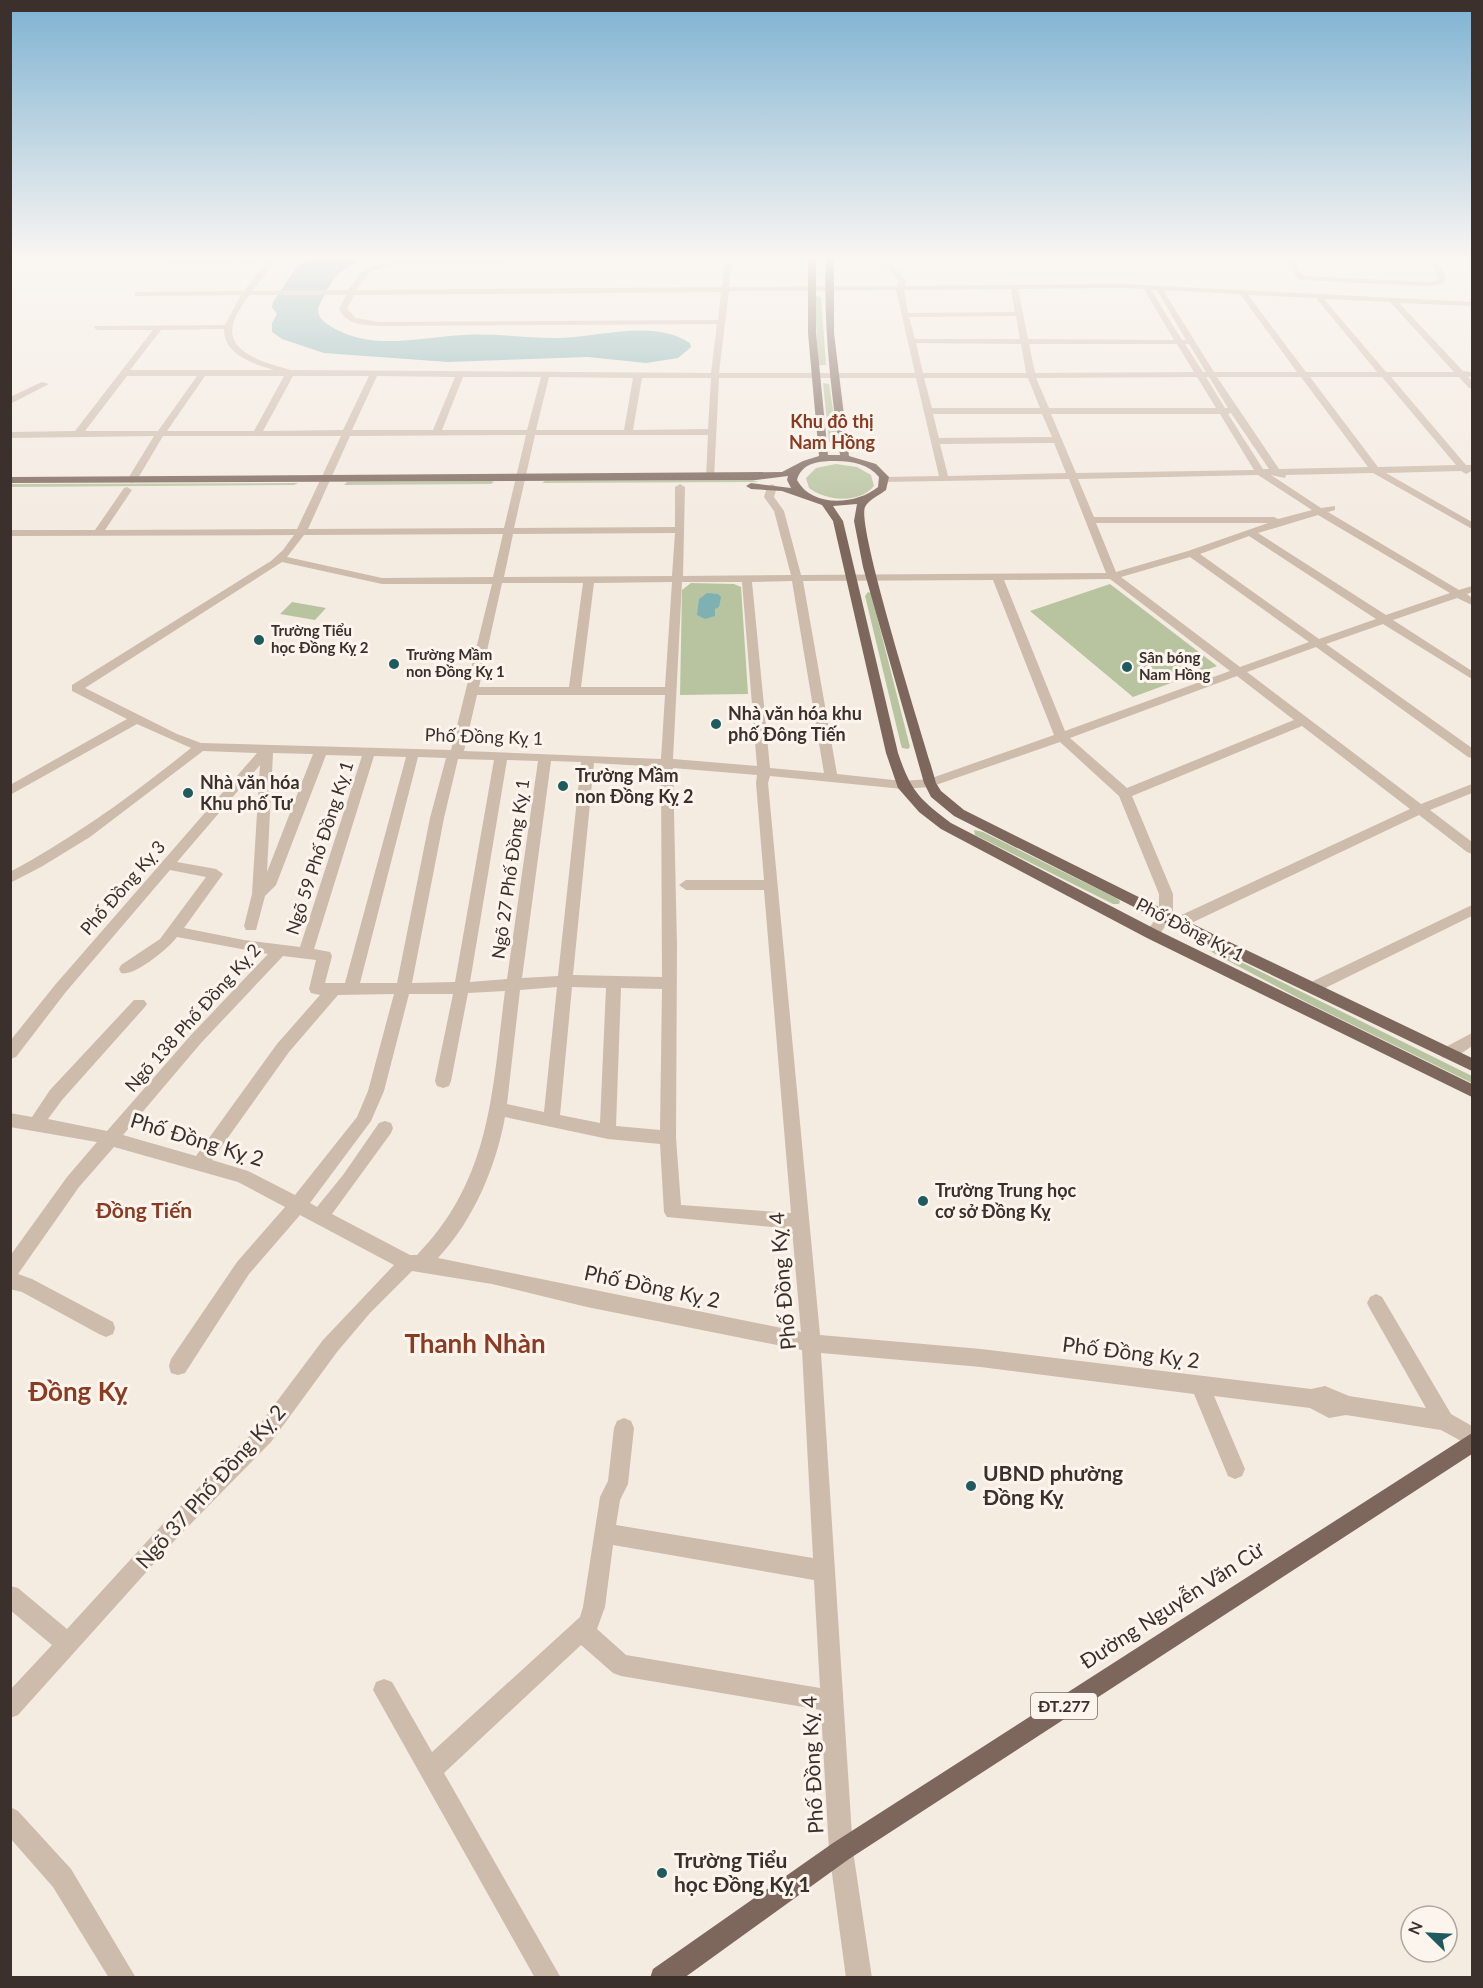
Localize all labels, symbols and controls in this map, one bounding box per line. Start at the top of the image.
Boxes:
district label: Khu đô thị Nam Hồng [789,410,875,453]
place label: Trường Tiểu học Đồng Kỵ 2 [271,621,369,656]
marker: Trường Tiểu học Đồng Kỵ 2 [252,633,266,647]
place label: Trường Mầm non Đồng Kỵ 1 [406,645,505,680]
place label: Sân bóng Nam Hồng [1139,648,1211,683]
marker: Trường Mầm non Đồng Kỵ 1 [387,657,401,671]
marker: Sân bóng Nam Hồng [1120,660,1134,674]
place label: Nhà văn hóa khu phố Đông Tiến [728,702,862,745]
marker: Nhà văn hóa khu phố Đông Tiến [709,717,723,731]
street label: Phố Đồng Kỵ 1 [424,723,544,749]
street label: Ngõ 59 Phố Đồng Kỵ 1 [281,758,358,937]
place label: Trường Mầm non Đồng Kỵ 2 [575,764,693,807]
place label: Nhà văn hóa Khu phố Tư [200,771,300,814]
street label: Ngõ 27 Phố Đồng Kỵ 1 [486,778,534,960]
marker: Trường Mầm non Đồng Kỵ 2 [556,779,570,793]
marker: Nhà văn hóa Khu phố Tư [181,786,195,800]
street label: Phố Đồng Kỵ 3 [75,835,169,939]
street label: Phố Đồng Kỵ 1 [1133,892,1248,966]
street label: Ngõ 138 Phố Đồng Kỵ 2 [120,939,265,1096]
street label: Phố Đồng Kỵ 2 [128,1106,267,1171]
place label: Trường Trung học cơ sở Đồng Kỵ [935,1179,1077,1222]
marker: Trường Trung học cơ sở Đồng Kỵ [916,1194,930,1208]
district label: Đồng Tiến [95,1197,192,1222]
street label: Phố Đồng Kỵ 4 [763,1211,800,1351]
street label: Phố Đồng Kỵ 2 [582,1259,722,1312]
district label: Thanh Nhàn [404,1327,546,1359]
street label: Phố Đồng Kỵ 2 [1061,1331,1201,1372]
district label: Đồng Kỵ [27,1375,128,1407]
street label: Ngõ 37 Phố Đồng Kỵ 2 [130,1399,290,1573]
place label: UBND phường Đồng Kỵ [982,1460,1123,1509]
marker: UBND phường Đồng Kỵ [964,1479,978,1493]
street label: Đường Nguyễn Văn Cừ [1075,1536,1268,1673]
road number: ĐT.277 [1031,1693,1097,1719]
street label: Phố Đồng Kỵ 4 [795,1695,828,1835]
place label: Trường Tiểu học Đồng Kỵ 1 [674,1847,810,1896]
marker: Trường Tiểu học Đồng Kỵ 1 [655,1866,669,1880]
north arrow [1399,1904,1459,1964]
text: N [1404,1918,1426,1937]

